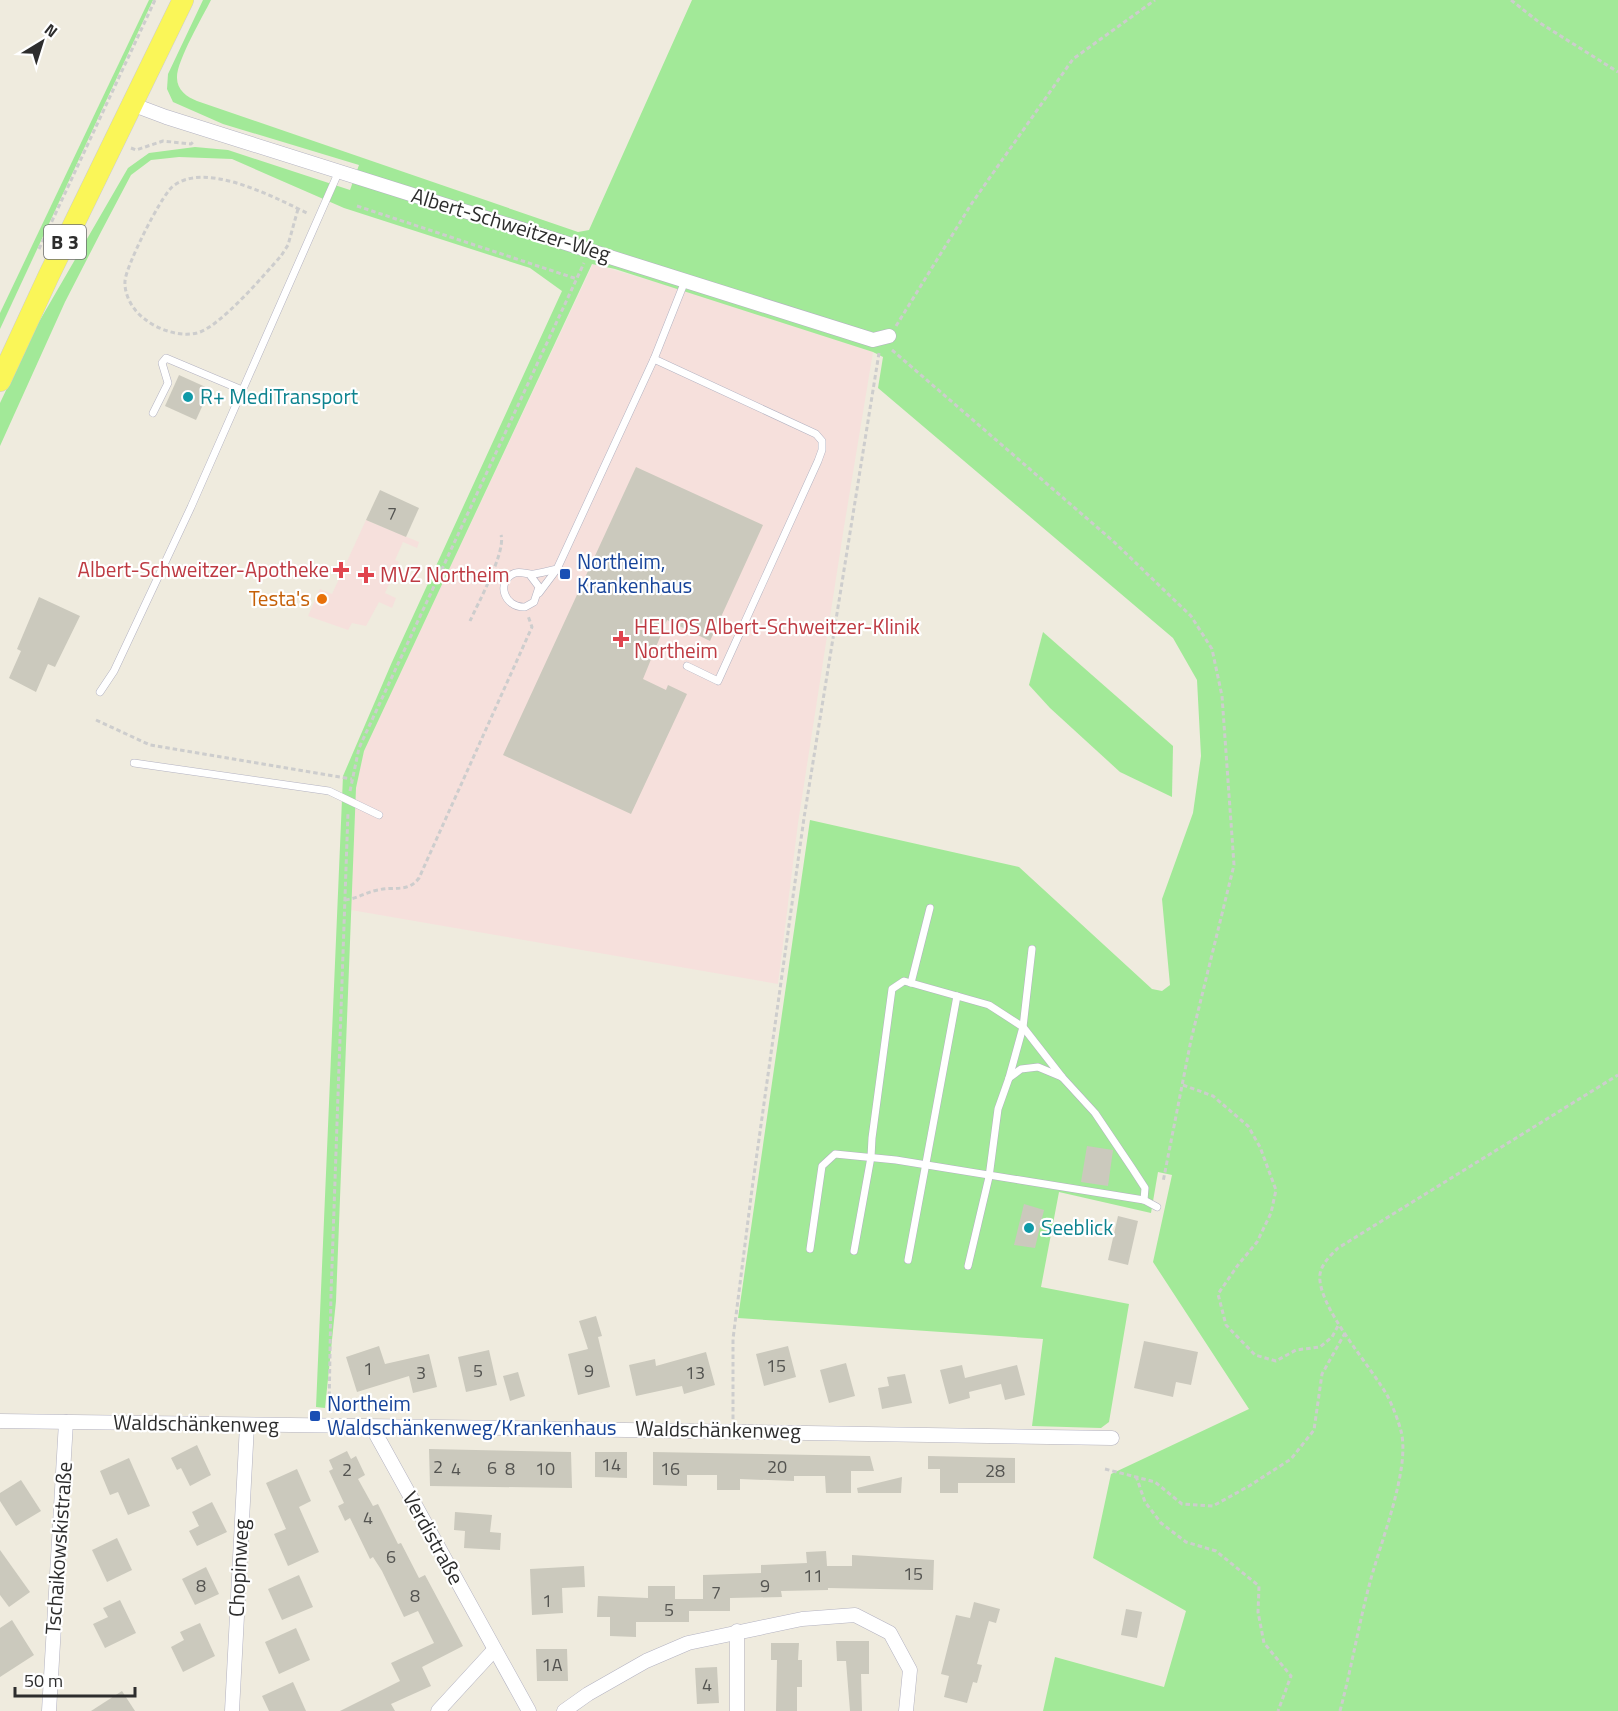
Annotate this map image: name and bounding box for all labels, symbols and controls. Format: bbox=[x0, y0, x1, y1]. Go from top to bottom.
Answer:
north arrow bbox=[12, 12, 72, 72]
text: N bbox=[39, 17, 63, 43]
street label: Albert-Schweitzer-Weg bbox=[408, 179, 615, 270]
road number: B 3 bbox=[44, 225, 86, 259]
place label: R+ MediTransport bbox=[200, 380, 359, 412]
marker: R+ MediTransport bbox=[181, 390, 195, 404]
house number: 7 bbox=[387, 500, 397, 527]
place label: Northeim, Krankenhaus bbox=[577, 545, 692, 601]
place label: Albert-Schweitzer-Apotheke bbox=[77, 553, 329, 585]
place label: MVZ Northeim bbox=[380, 558, 510, 590]
marker: Albert-Schweitzer-Apotheke bbox=[334, 563, 348, 577]
marker: MVZ Northeim bbox=[357, 566, 375, 584]
marker: Northeim, Krankenhaus bbox=[558, 567, 572, 581]
place label: Testa's bbox=[249, 582, 310, 614]
marker: Testa's bbox=[315, 592, 329, 606]
place label: HELIOS Albert-Schweitzer-Klinik Northeim bbox=[634, 610, 920, 666]
marker: HELIOS Albert-Schweitzer-Klinik Northeim bbox=[612, 630, 630, 648]
place label: Seeblick bbox=[1041, 1211, 1113, 1243]
marker: Seeblick bbox=[1022, 1221, 1036, 1235]
house number: 15 bbox=[766, 1352, 786, 1379]
house number: 1 bbox=[363, 1355, 373, 1382]
house number: 5 bbox=[473, 1357, 483, 1384]
house number: 9 bbox=[584, 1357, 594, 1384]
house number: 3 bbox=[416, 1359, 426, 1386]
house number: 13 bbox=[685, 1359, 705, 1386]
place label: Northeim Waldschänkenweg/Krankenhaus bbox=[327, 1387, 617, 1443]
street label: Waldschänkenweg bbox=[113, 1406, 279, 1440]
marker: Northeim Waldschänkenweg/Krankenhaus bbox=[308, 1409, 322, 1423]
street label: Waldschänkenweg bbox=[635, 1412, 801, 1446]
house number: 14 bbox=[601, 1451, 621, 1478]
house number: 2 bbox=[433, 1453, 443, 1480]
house number: 20 bbox=[767, 1453, 787, 1480]
house number: 6 bbox=[487, 1454, 497, 1481]
house number: 4 bbox=[451, 1455, 461, 1482]
house number: 8 bbox=[505, 1455, 515, 1482]
house number: 10 bbox=[535, 1455, 555, 1482]
house number: 16 bbox=[660, 1455, 680, 1482]
house number: 2 bbox=[342, 1456, 352, 1483]
house number: 28 bbox=[985, 1457, 1005, 1484]
street label: Tschaikowskistraße bbox=[36, 1460, 80, 1635]
street label: Verdistraße bbox=[395, 1485, 473, 1590]
house number: 4 bbox=[363, 1504, 373, 1531]
street label: Chopinweg bbox=[219, 1518, 257, 1618]
house number: 6 bbox=[386, 1543, 396, 1570]
house number: 15 bbox=[903, 1560, 923, 1587]
house number: 11 bbox=[803, 1562, 823, 1589]
house number: 8 bbox=[196, 1572, 206, 1599]
house number: 9 bbox=[760, 1572, 770, 1599]
house number: 7 bbox=[711, 1579, 721, 1606]
house number: 8 bbox=[410, 1582, 420, 1609]
house number: 1 bbox=[542, 1587, 552, 1614]
house number: 5 bbox=[664, 1596, 674, 1623]
house number: 1A bbox=[542, 1651, 563, 1678]
scale bar bbox=[15, 1660, 135, 1698]
text: 50 m bbox=[24, 1667, 63, 1694]
house number: 4 bbox=[702, 1671, 712, 1698]

